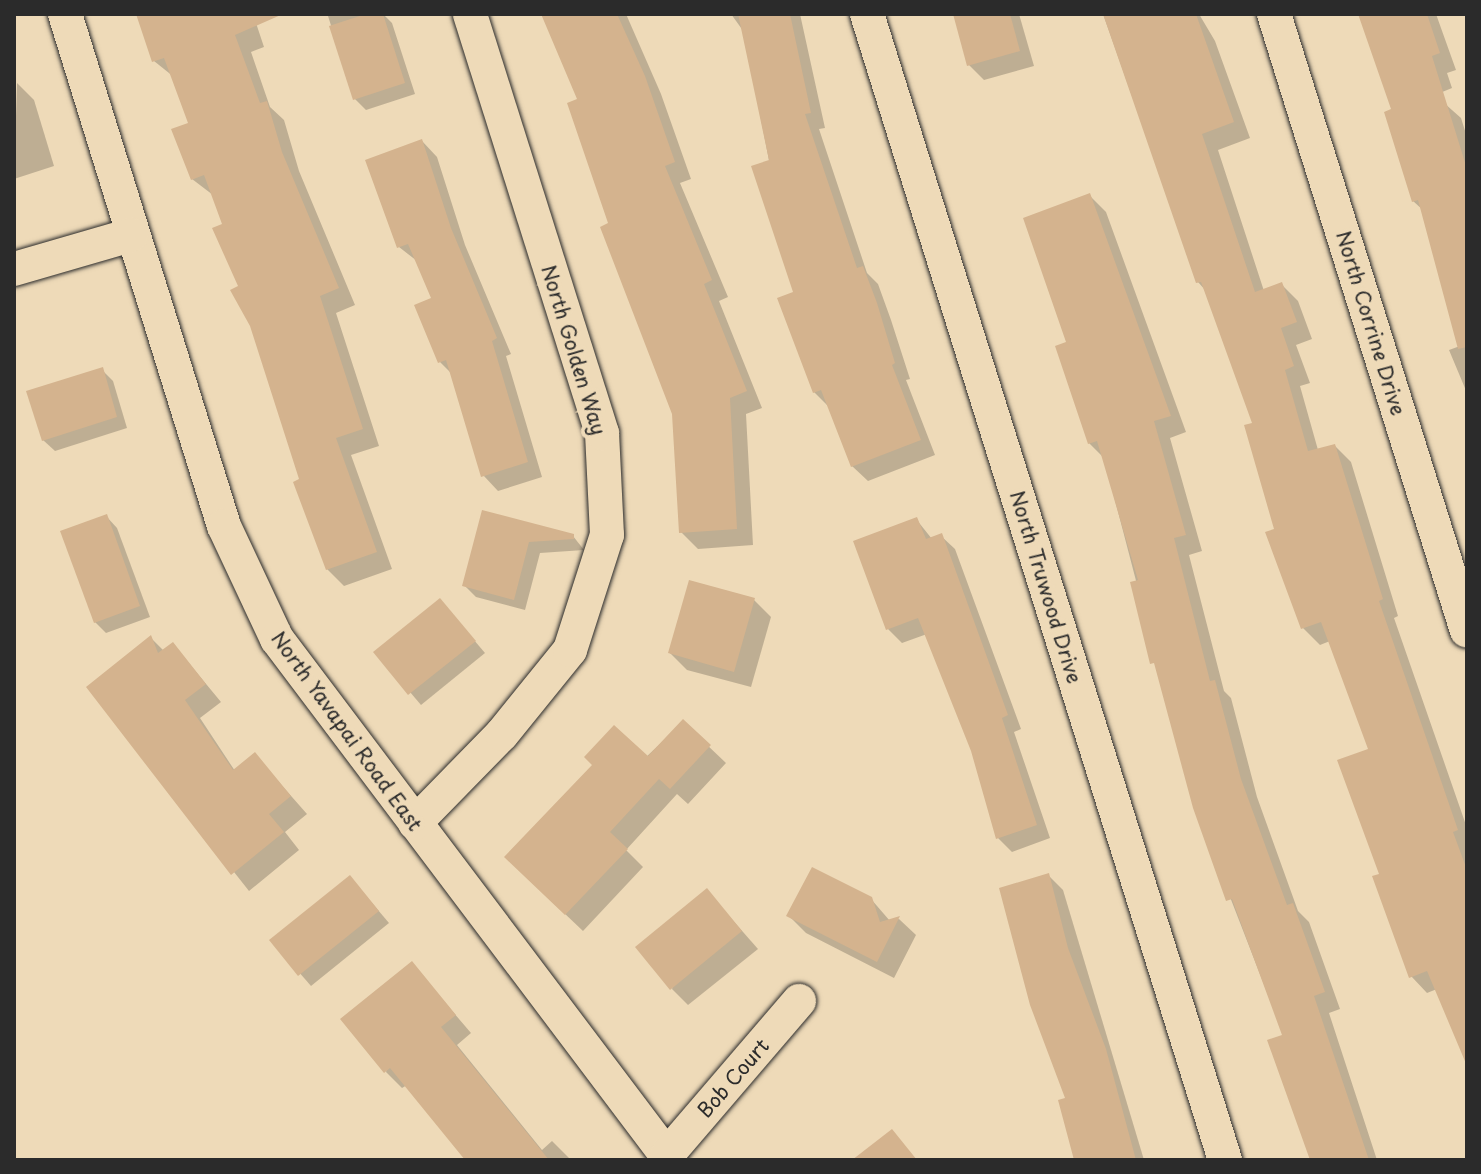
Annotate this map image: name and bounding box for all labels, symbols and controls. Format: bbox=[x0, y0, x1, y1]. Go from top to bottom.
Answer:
street label: North Corrine Drive bbox=[1331, 227, 1411, 419]
street label: North Golden Way bbox=[536, 261, 612, 439]
street label: North Truwood Drive bbox=[1005, 487, 1087, 687]
street label: North Yavapai Road East bbox=[267, 627, 427, 835]
street label: Bob Court bbox=[692, 1033, 774, 1123]

